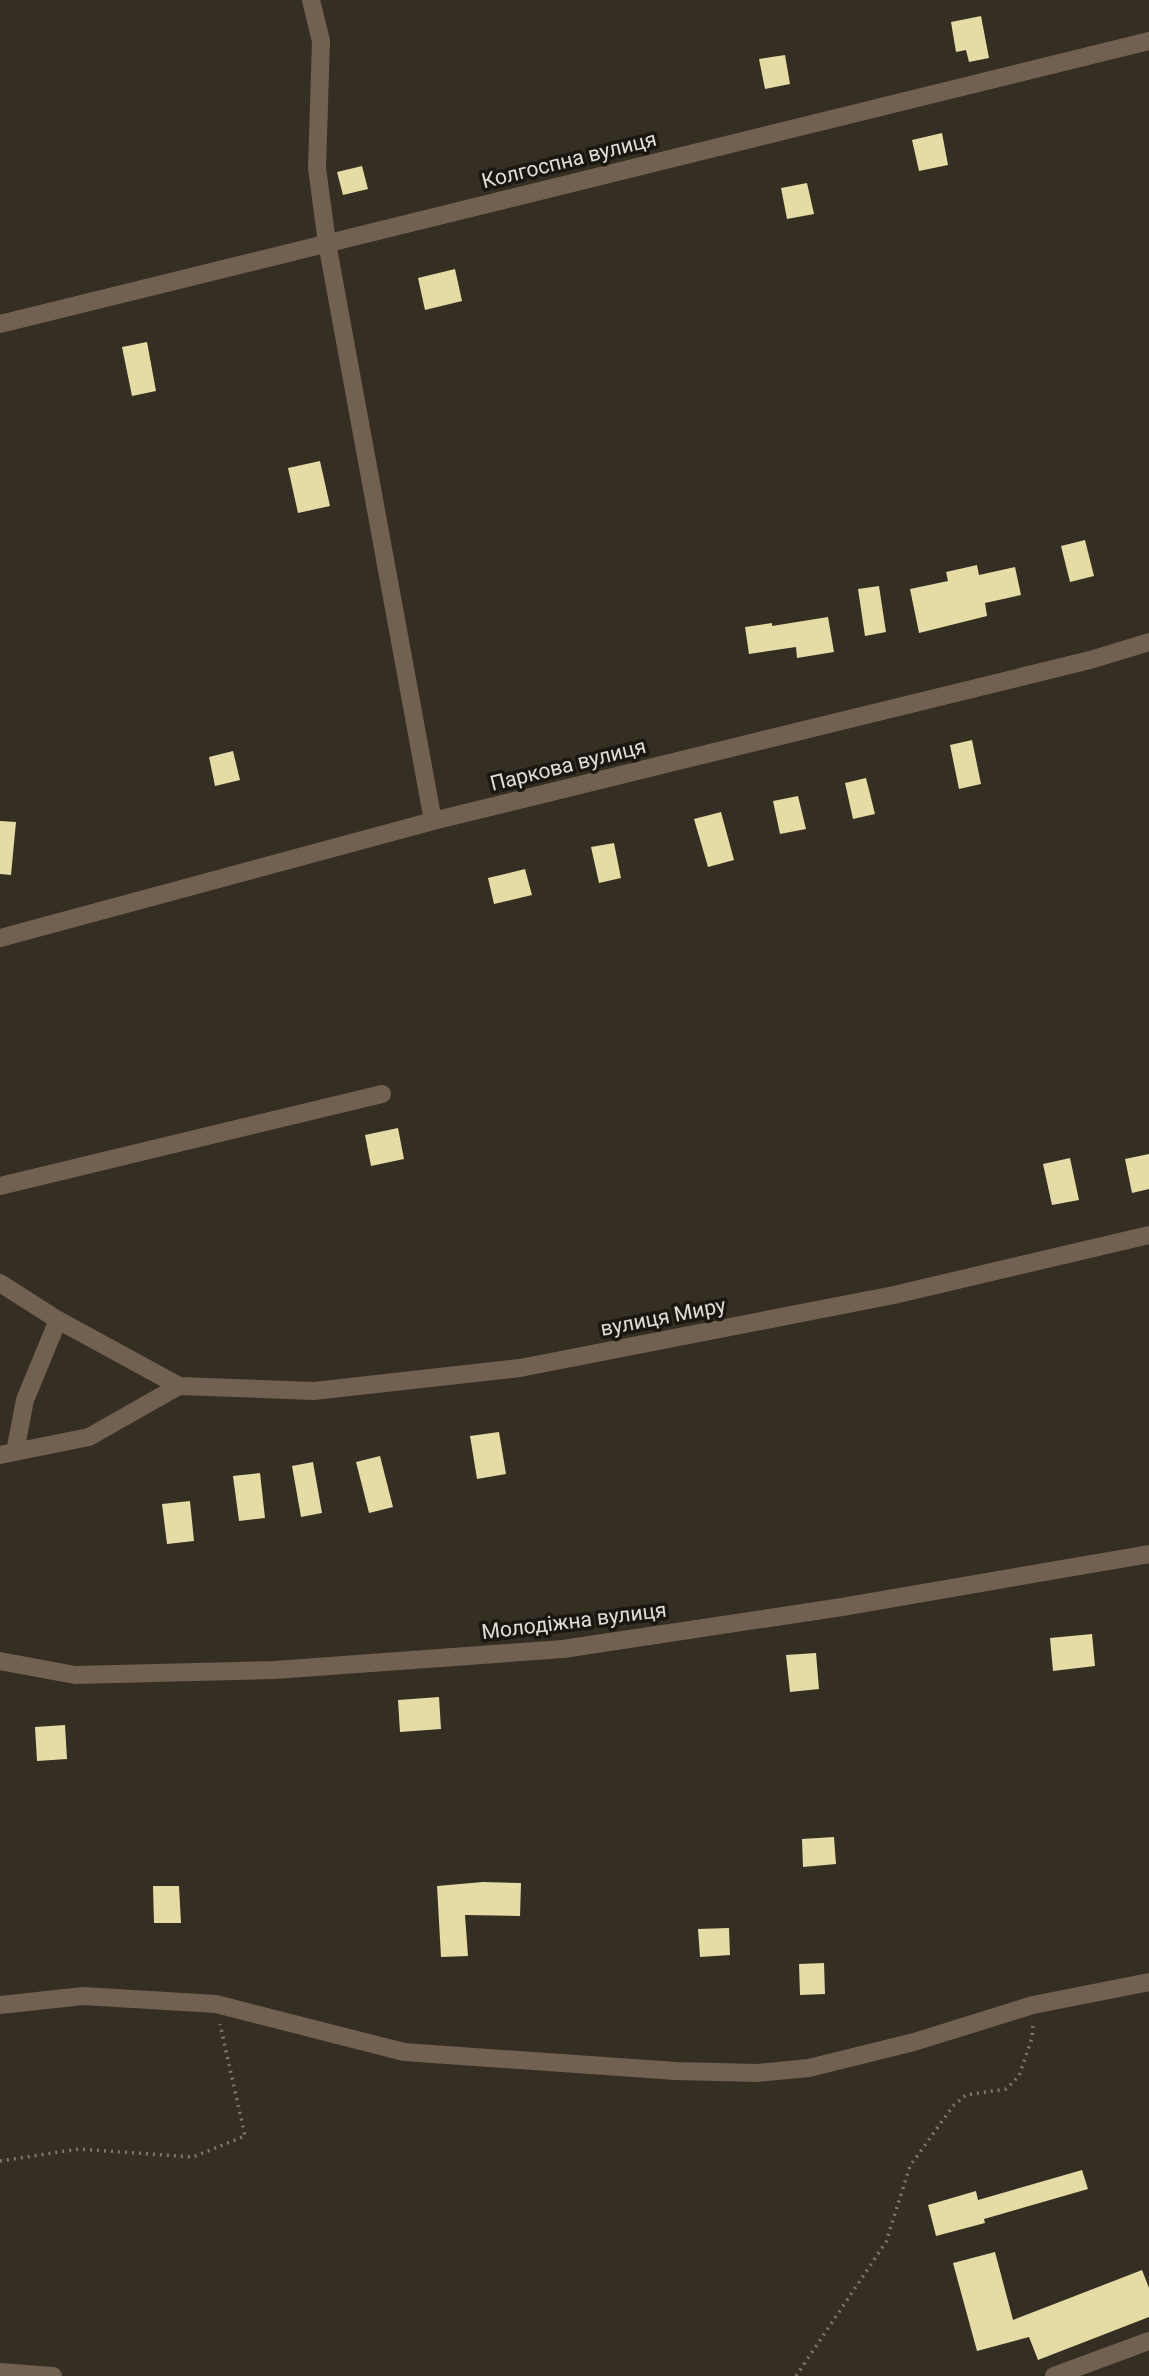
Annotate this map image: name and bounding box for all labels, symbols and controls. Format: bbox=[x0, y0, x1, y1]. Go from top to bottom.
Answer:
street label: Колгоспна вулиця bbox=[479, 127, 659, 193]
street label: Паркова вулиця bbox=[488, 734, 648, 796]
street label: вулиця Миру bbox=[598, 1293, 728, 1341]
street label: Молодіжна вулиця bbox=[480, 1598, 668, 1644]

